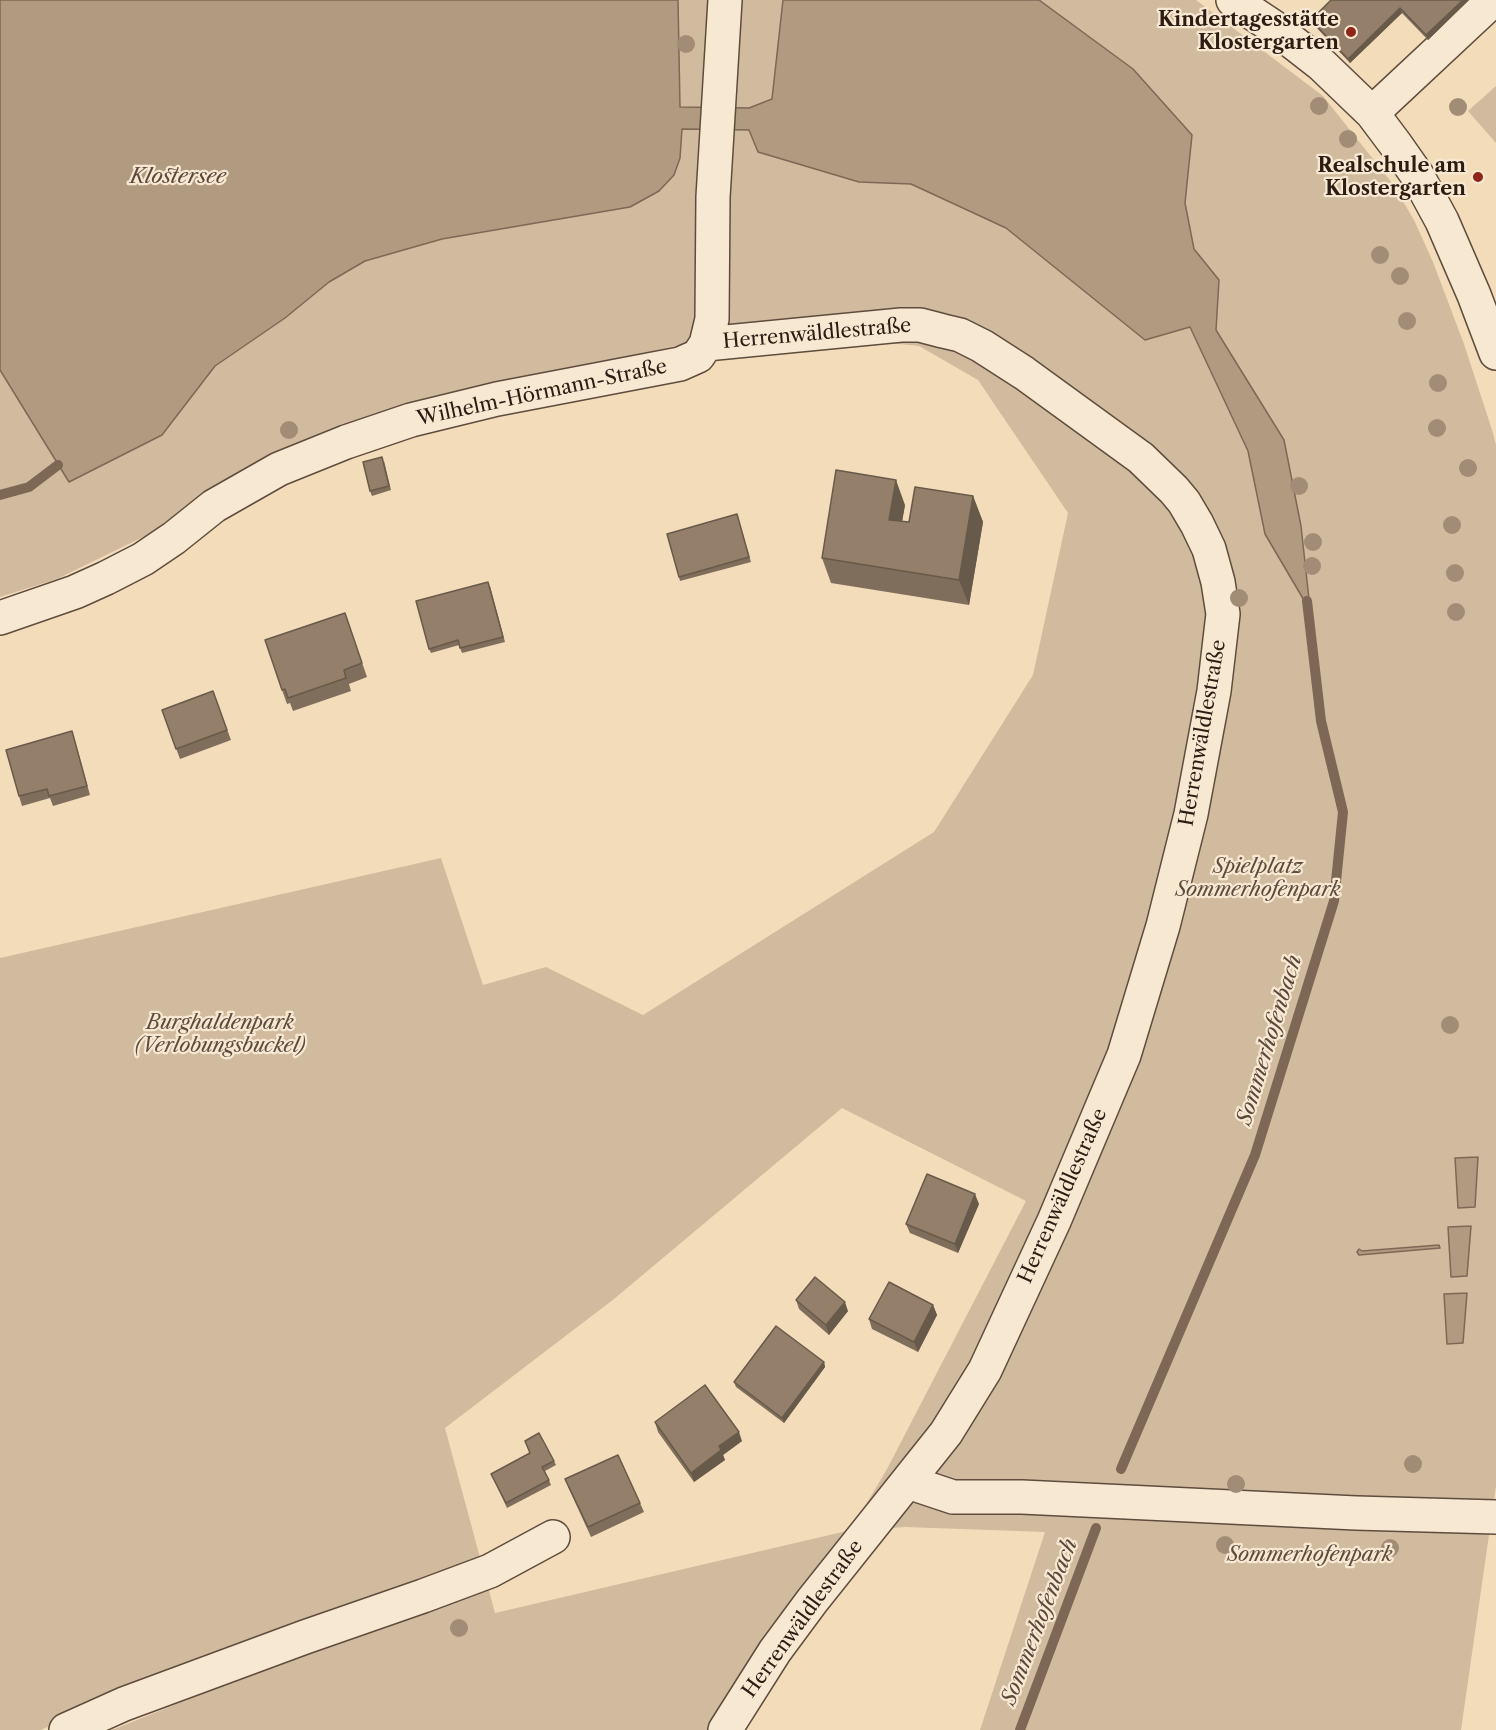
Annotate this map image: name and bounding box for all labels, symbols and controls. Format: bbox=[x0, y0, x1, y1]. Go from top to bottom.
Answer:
place label: Kindertagesstätte Klostergarten bbox=[1158, 8, 1339, 55]
marker: Kindertagesstätte Klostergarten bbox=[1344, 25, 1358, 39]
place label: Realschule am Klostergarten bbox=[1317, 154, 1466, 201]
water label: Klostersee bbox=[130, 164, 226, 190]
marker: Realschule am Klostergarten bbox=[1471, 170, 1485, 184]
street label: Herrenwäldlestraße bbox=[722, 314, 912, 354]
street label: Wilhelm-Hörmann-Straße bbox=[415, 355, 669, 431]
street label: Herrenwäldlestraße bbox=[1175, 638, 1231, 828]
park label: Spielplatz Sommerhofenpark bbox=[1175, 855, 1341, 902]
water label: Sommerhofenbach bbox=[1232, 952, 1308, 1128]
park label: Burghaldenpark (Verlobungsbuckel) bbox=[134, 1011, 306, 1058]
street label: Herrenwäldlestraße bbox=[1014, 1105, 1112, 1287]
street label: Herrenwäldlestraße bbox=[738, 1535, 868, 1703]
water label: Sommerhofenbach bbox=[997, 1535, 1083, 1709]
park label: Sommerhofenpark bbox=[1227, 1543, 1393, 1567]

